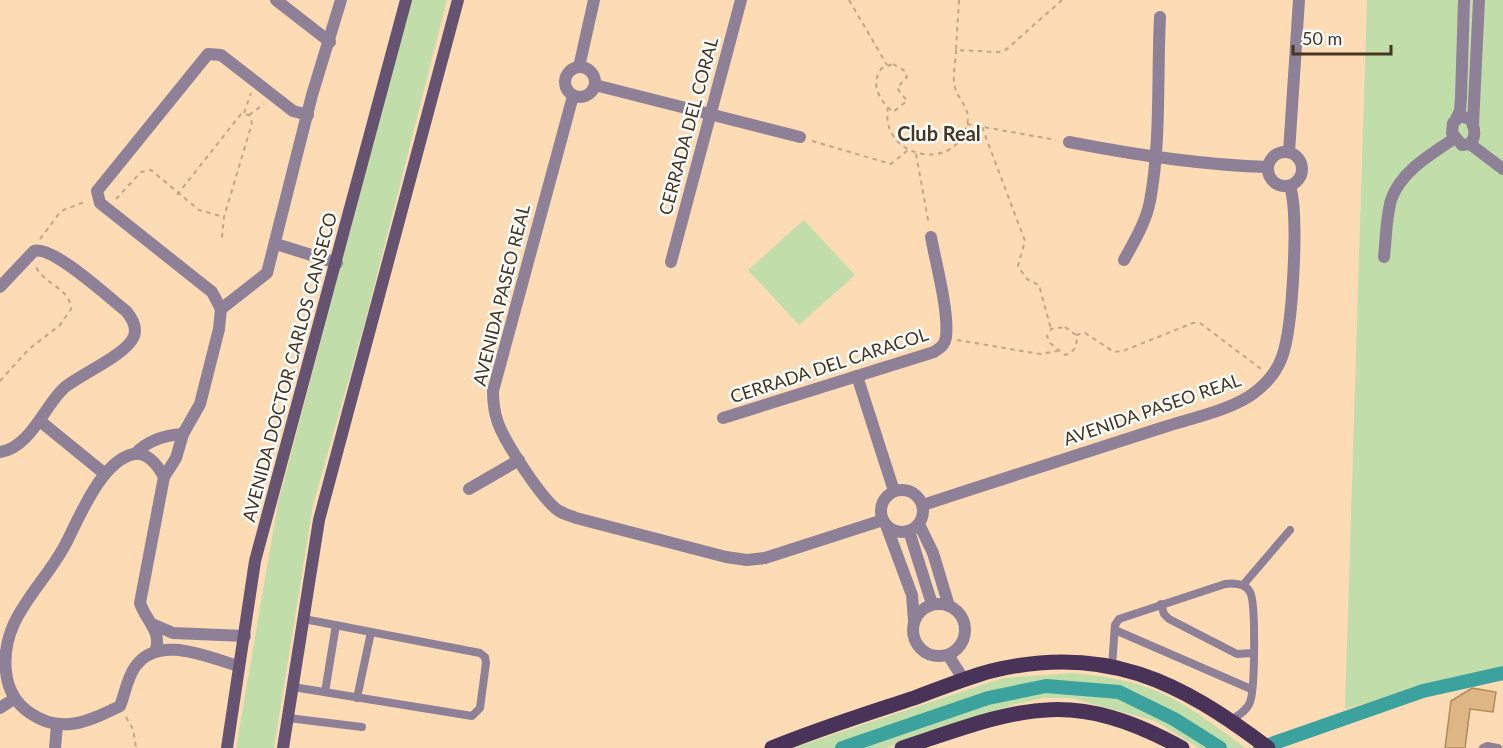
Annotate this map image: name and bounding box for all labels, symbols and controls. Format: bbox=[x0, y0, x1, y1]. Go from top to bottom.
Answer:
scale bar bbox=[1293, 18, 1390, 56]
text: 50 m bbox=[1302, 27, 1342, 49]
street label: CERRADA DEL CORAL bbox=[654, 35, 722, 217]
district label: Club Real bbox=[897, 121, 981, 145]
street label: AVENIDA PASEO REAL bbox=[468, 202, 534, 388]
street label: AVENIDA DOCTOR CARLOS CANSECO bbox=[237, 210, 341, 524]
street label: CERRADA DEL CARACOL bbox=[727, 323, 931, 407]
street label: AVENIDA PASEO REAL bbox=[1060, 368, 1244, 450]

